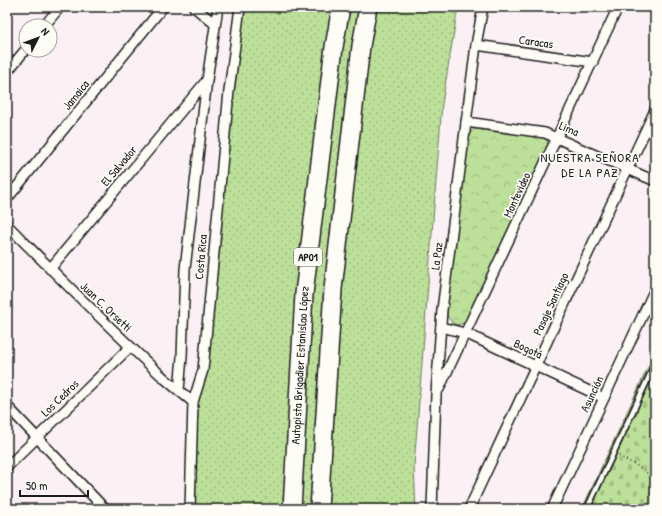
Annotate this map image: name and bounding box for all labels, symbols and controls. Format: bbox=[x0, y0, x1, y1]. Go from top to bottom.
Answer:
north arrow bbox=[18, 18, 58, 58]
text: N bbox=[38, 24, 53, 38]
street label: Caracas bbox=[518, 31, 555, 52]
street label: Jamaica bbox=[58, 76, 93, 113]
street label: Lima bbox=[557, 117, 582, 140]
street label: El Salvador bbox=[97, 141, 141, 190]
district label: NUESTRA SEÑORA DE LA PAZ bbox=[540, 148, 640, 181]
street label: Montevideo bbox=[499, 169, 534, 220]
street label: Costa Rica bbox=[190, 233, 211, 280]
street label: La Paz bbox=[426, 241, 447, 271]
road number: AP01 bbox=[294, 248, 322, 266]
street label: Pasaje Santiago bbox=[529, 269, 573, 338]
street label: Juan C. Orsetti bbox=[77, 278, 136, 336]
street label: Autopista Brigadier Estanislao López bbox=[287, 285, 313, 445]
street label: Bogotá bbox=[511, 335, 546, 363]
street label: Asunción bbox=[576, 373, 607, 415]
street label: Los Cedros bbox=[37, 375, 83, 420]
scale bar bbox=[20, 472, 88, 498]
text: 50 m bbox=[26, 477, 47, 494]

